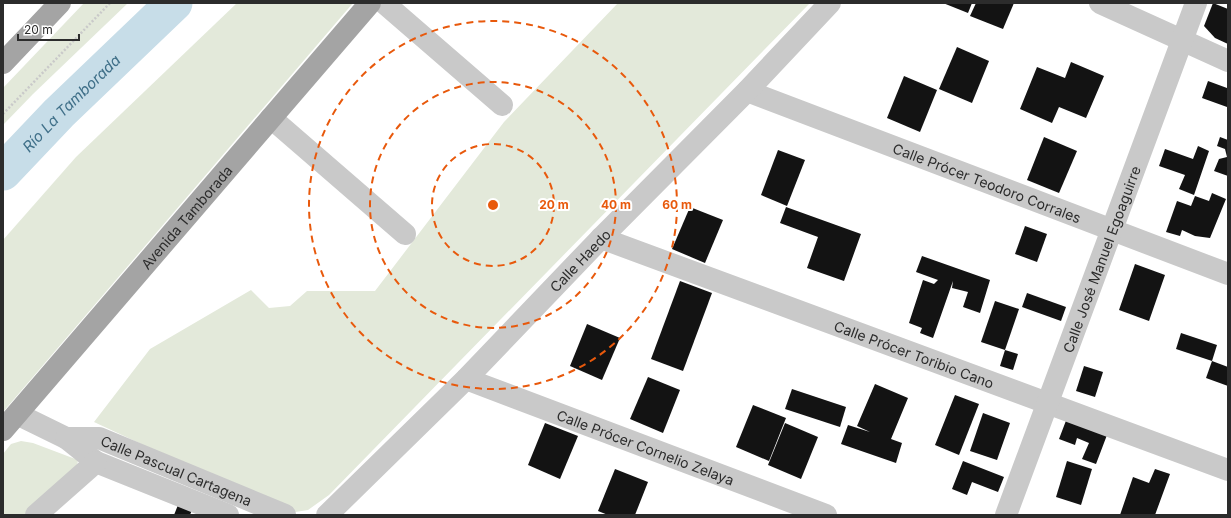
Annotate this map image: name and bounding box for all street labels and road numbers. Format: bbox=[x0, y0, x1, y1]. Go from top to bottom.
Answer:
street label: Calle Prócer Teodoro Corrales bbox=[891, 139, 1084, 226]
street label: Avenida Tamborada bbox=[137, 162, 235, 272]
street label: Calle José Manuel Egoaguirre bbox=[1059, 163, 1143, 355]
street label: Calle Haedo bbox=[546, 225, 614, 295]
street label: Calle Prócer Toribio Cano bbox=[832, 317, 997, 391]
street label: Calle Prócer Cornelio Zelaya bbox=[555, 406, 737, 488]
street label: Calle Pascual Cartagena bbox=[99, 431, 255, 509]

